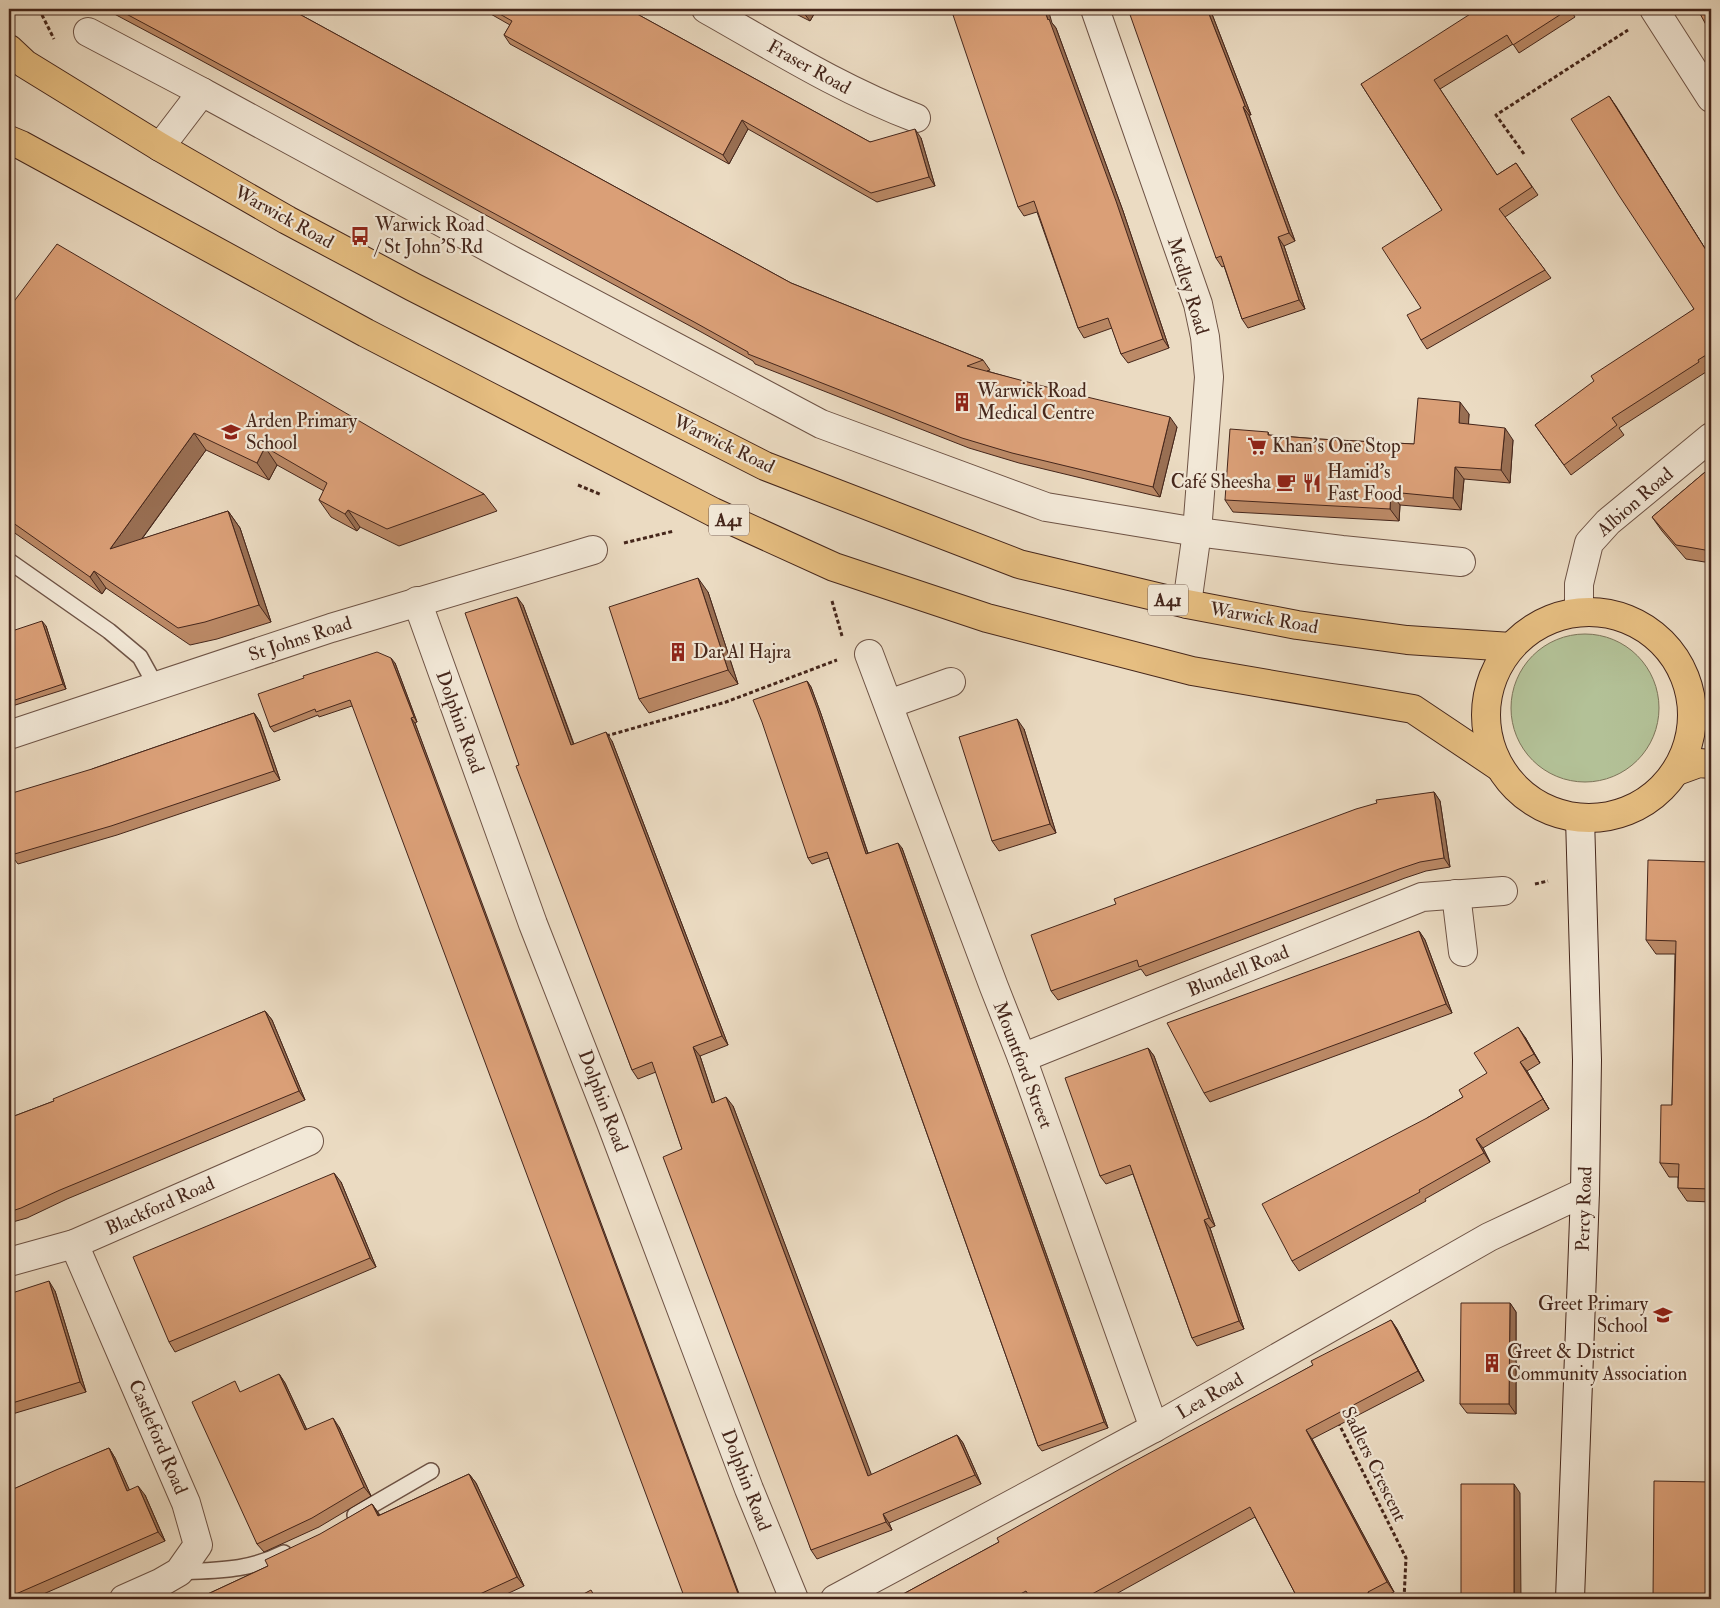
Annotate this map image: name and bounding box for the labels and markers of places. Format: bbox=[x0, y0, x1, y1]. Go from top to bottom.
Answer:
place label: Warwick Road / St John'S Rd bbox=[373, 213, 485, 259]
bus stop icon: Warwick Road / St John'S Rd bbox=[349, 225, 371, 247]
place label: Warwick Road Medical Centre bbox=[976, 379, 1094, 425]
building icon: Warwick Road Medical Centre bbox=[951, 391, 973, 413]
place label: Arden Primary School bbox=[245, 409, 358, 455]
school or university icon: Arden Primary School bbox=[220, 421, 242, 443]
place label: Khan's One Stop bbox=[1272, 434, 1401, 459]
supermarket icon: Khan's One Stop bbox=[1246, 435, 1268, 457]
place label: Hamid's Fast Food bbox=[1327, 460, 1403, 506]
place label: Café Sheesha bbox=[1171, 470, 1271, 494]
cafe icon: Café Sheesha bbox=[1275, 471, 1297, 493]
restaurant icon: Hamid's Fast Food bbox=[1301, 472, 1323, 494]
place label: Dar Al Hajra bbox=[693, 640, 791, 664]
building icon: Dar Al Hajra bbox=[667, 641, 689, 663]
place label: Greet Primary School bbox=[1538, 1292, 1649, 1338]
school or university icon: Greet Primary School bbox=[1652, 1304, 1674, 1326]
place label: Greet & District Community Association bbox=[1507, 1340, 1687, 1386]
building icon: Greet & District Community Association bbox=[1481, 1352, 1503, 1374]

